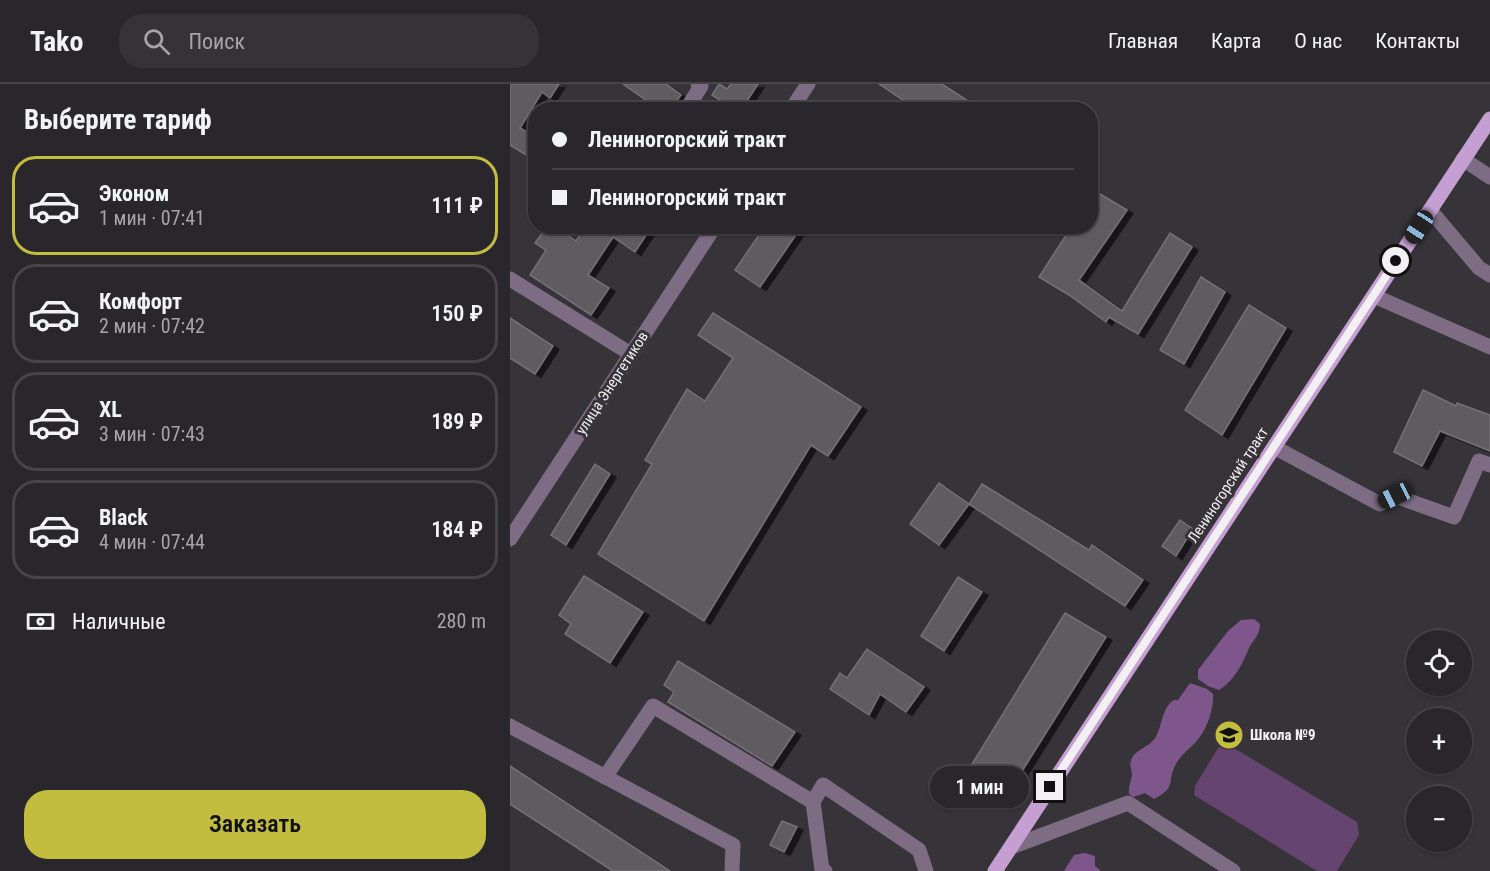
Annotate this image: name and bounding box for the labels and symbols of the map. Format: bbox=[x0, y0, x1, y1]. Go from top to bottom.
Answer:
car bbox=[1402, 207, 1436, 247]
route start bbox=[1382, 247, 1409, 274]
street label: улица Энергетиков bbox=[572, 328, 652, 438]
street label: Лениногорский тракт bbox=[1184, 424, 1272, 546]
car bbox=[1375, 480, 1415, 512]
school or university icon: Школа №9 bbox=[1213, 719, 1245, 751]
place label: Школа №9 bbox=[1250, 726, 1316, 744]
callout: 1 мин bbox=[930, 766, 1029, 808]
route end bbox=[1036, 773, 1063, 800]

